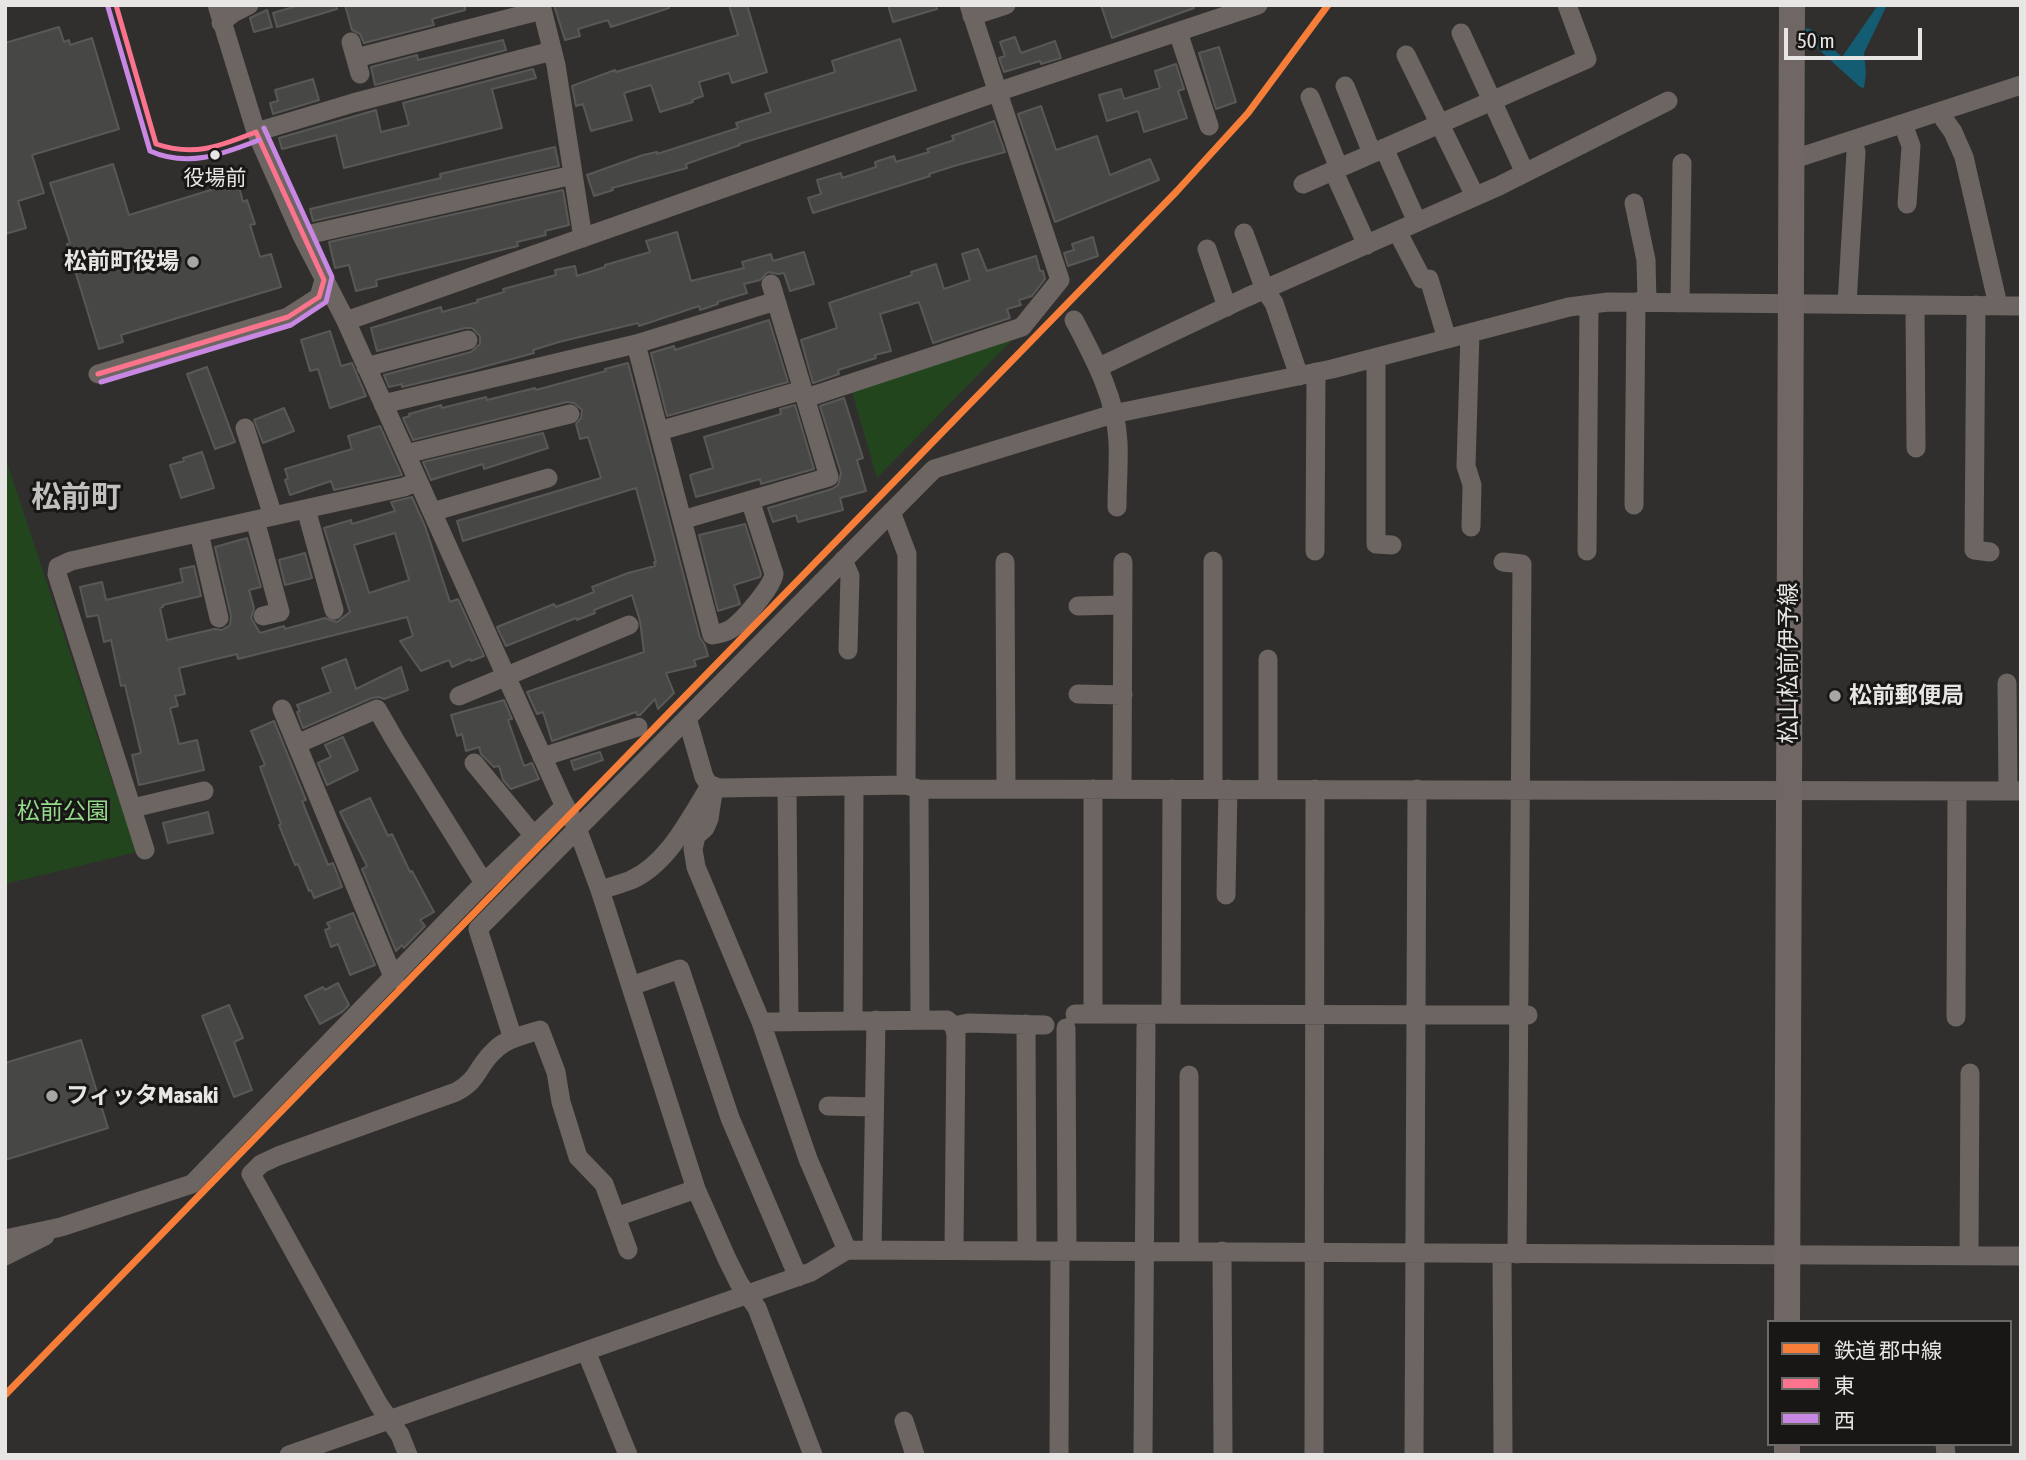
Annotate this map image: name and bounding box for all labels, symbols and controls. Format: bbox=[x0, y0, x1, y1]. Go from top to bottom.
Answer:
scale bar bbox=[1788, 14, 1926, 58]
text: 50 m bbox=[1797, 28, 1835, 52]
marker: 役場前 bbox=[208, 148, 222, 162]
place label: 役場前 bbox=[184, 165, 246, 191]
place label: 松前町役場 bbox=[64, 248, 179, 276]
marker: 松前町役場 bbox=[185, 254, 201, 270]
district label: 松前町 bbox=[31, 480, 121, 516]
street label: 松山松前伊予線 bbox=[1775, 583, 1803, 743]
place label: 松前郵便局 bbox=[1849, 682, 1964, 710]
marker: 松前郵便局 bbox=[1827, 688, 1843, 704]
park label: 松前公園 bbox=[17, 798, 109, 826]
place label: フィッタMasaki bbox=[66, 1082, 218, 1110]
marker: フィッタMasaki bbox=[44, 1088, 60, 1104]
legend bbox=[1767, 1320, 2012, 1446]
text: 鉄道 郡中線 bbox=[1834, 1338, 1942, 1362]
text: 東 bbox=[1834, 1373, 1855, 1397]
text: 西 bbox=[1834, 1408, 1855, 1432]

